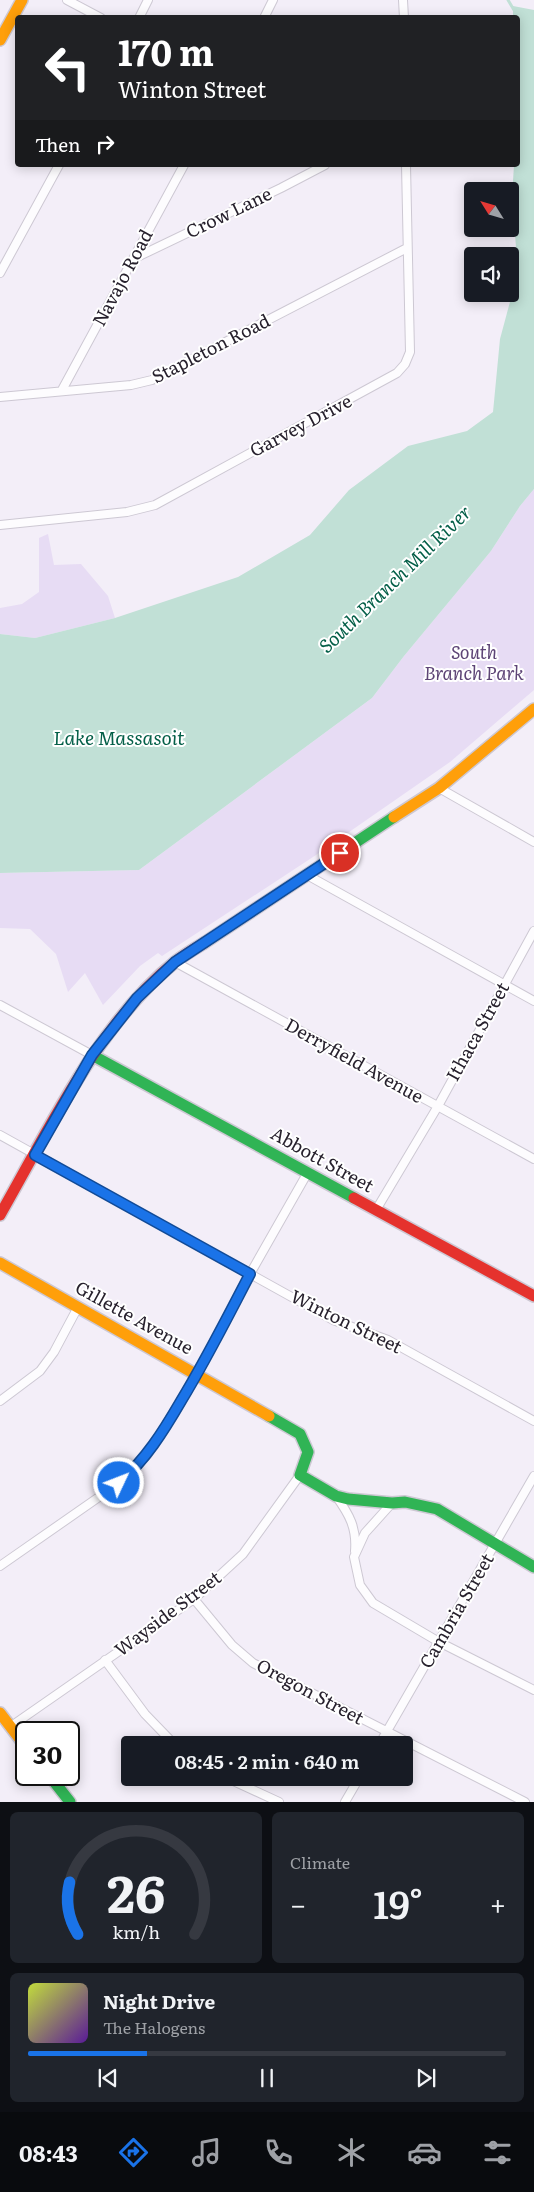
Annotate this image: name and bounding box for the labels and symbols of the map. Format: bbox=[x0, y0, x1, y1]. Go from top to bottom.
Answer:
street label: Crow Lane bbox=[181, 179, 276, 244]
north arrow bbox=[464, 182, 519, 238]
street label: Navajo Road bbox=[85, 224, 159, 331]
street label: Stapleton Road bbox=[146, 306, 274, 389]
street label: Garvey Drive bbox=[244, 386, 356, 463]
water label: South Branch Mill River bbox=[312, 498, 477, 659]
park label: South Branch Park bbox=[424, 638, 524, 686]
water label: Lake Massasoit bbox=[53, 723, 185, 751]
pin bbox=[319, 832, 361, 874]
street label: Ithaca Street bbox=[438, 976, 515, 1086]
street label: Derryfield Avenue bbox=[281, 1010, 429, 1109]
street label: Abbott Street bbox=[266, 1119, 380, 1199]
street label: Gillette Avenue bbox=[71, 1273, 199, 1360]
street label: Winton Street bbox=[286, 1282, 408, 1360]
position arrow bbox=[92, 1456, 144, 1508]
street label: Cambria Street bbox=[412, 1547, 500, 1673]
street label: Wayside Street bbox=[108, 1563, 227, 1662]
street label: Oregon Street bbox=[252, 1651, 370, 1731]
speed limit sign: 30 bbox=[15, 1721, 80, 1786]

